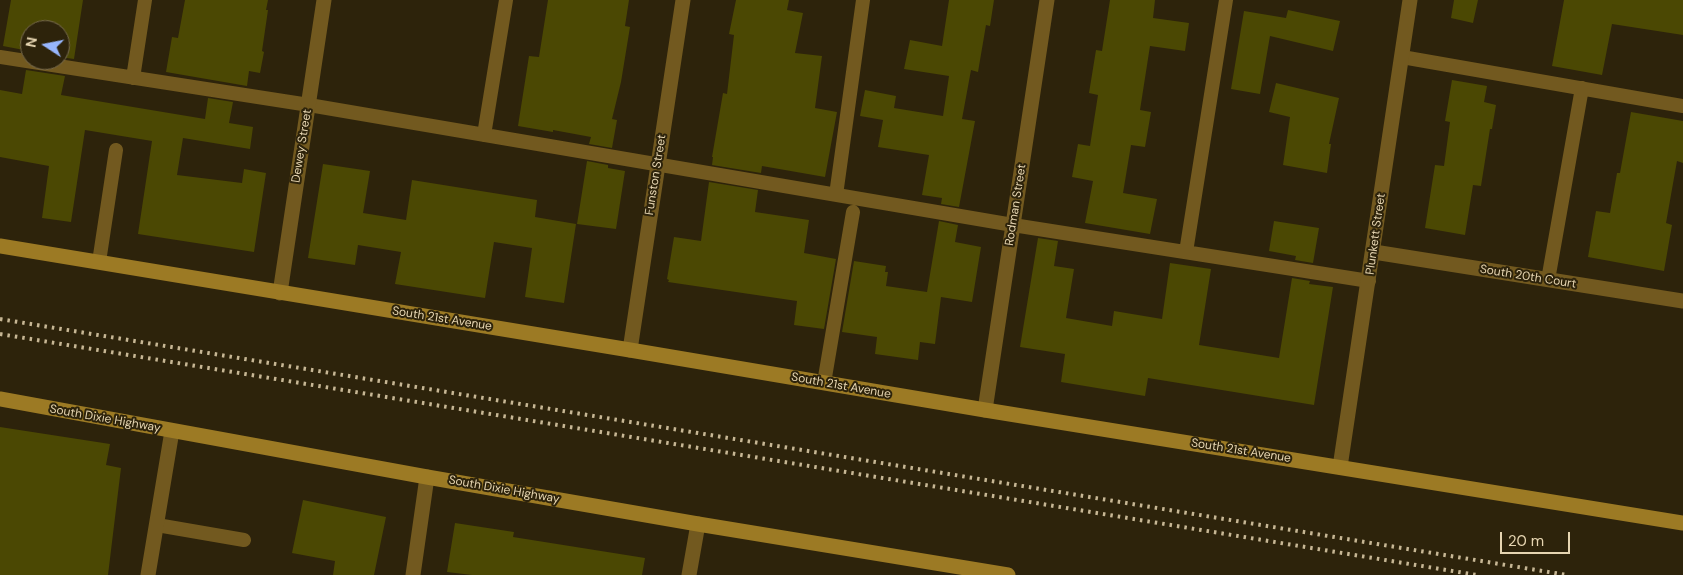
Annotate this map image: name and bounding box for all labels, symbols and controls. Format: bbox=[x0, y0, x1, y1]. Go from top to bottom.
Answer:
north arrow bbox=[20, 20, 70, 70]
text: N bbox=[21, 36, 41, 49]
street label: Dewey Street bbox=[289, 108, 315, 184]
street label: Funston Street bbox=[642, 134, 670, 216]
street label: Rodman Street bbox=[1002, 163, 1030, 247]
street label: Plunkett Street bbox=[1363, 192, 1389, 276]
street label: South 20th Court bbox=[1479, 262, 1577, 292]
street label: South 21st Avenue bbox=[391, 304, 493, 334]
street label: South 21st Avenue bbox=[790, 370, 892, 402]
street label: South Dixie Highway bbox=[48, 402, 162, 436]
street label: South 21st Avenue bbox=[1190, 436, 1292, 466]
street label: South Dixie Highway bbox=[447, 473, 561, 507]
scale bar bbox=[1503, 522, 1573, 554]
text: 20 m bbox=[1508, 531, 1544, 551]

